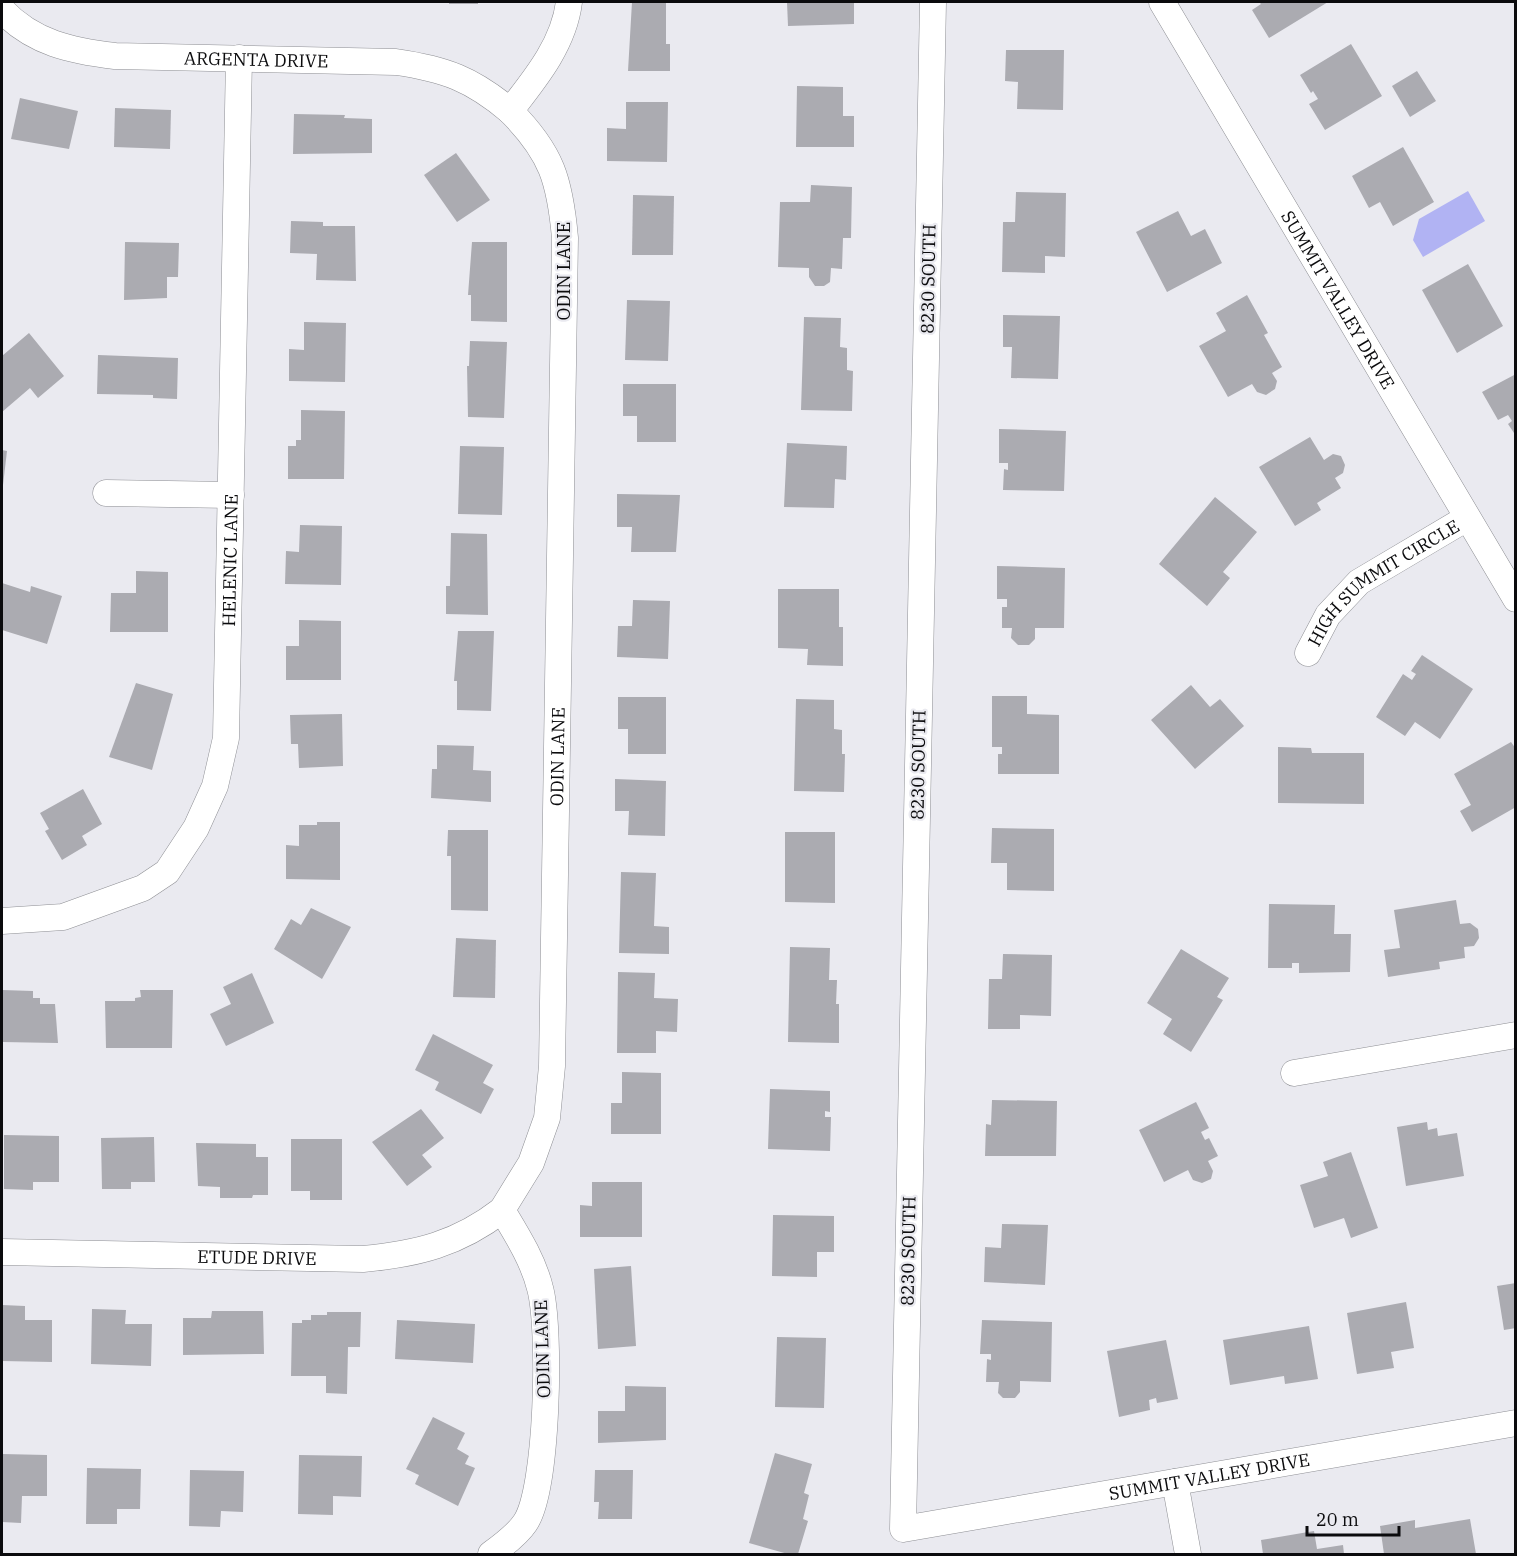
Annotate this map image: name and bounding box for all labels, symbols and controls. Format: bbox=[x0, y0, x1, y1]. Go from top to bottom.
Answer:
street label: ARGENTA DRIVE bbox=[184, 46, 329, 72]
street label: SUMMIT VALLEY DRIVE bbox=[1277, 206, 1400, 393]
street label: ODIN LANE bbox=[552, 222, 575, 320]
street label: 8230 SOUTH bbox=[916, 224, 940, 334]
street label: HELENIC LANE bbox=[217, 493, 242, 627]
street label: HIGH SUMMIT CIRCLE bbox=[1302, 514, 1463, 650]
street label: ODIN LANE bbox=[545, 707, 569, 806]
street label: 8230 SOUTH bbox=[906, 710, 930, 820]
street label: 8230 SOUTH bbox=[896, 1196, 920, 1306]
street label: ETUDE DRIVE bbox=[197, 1244, 317, 1270]
street label: ODIN LANE bbox=[529, 1299, 555, 1399]
street label: SUMMIT VALLEY DRIVE bbox=[1107, 1447, 1311, 1505]
scale bar bbox=[1307, 1499, 1398, 1537]
text: 20 m bbox=[1316, 1508, 1359, 1531]

